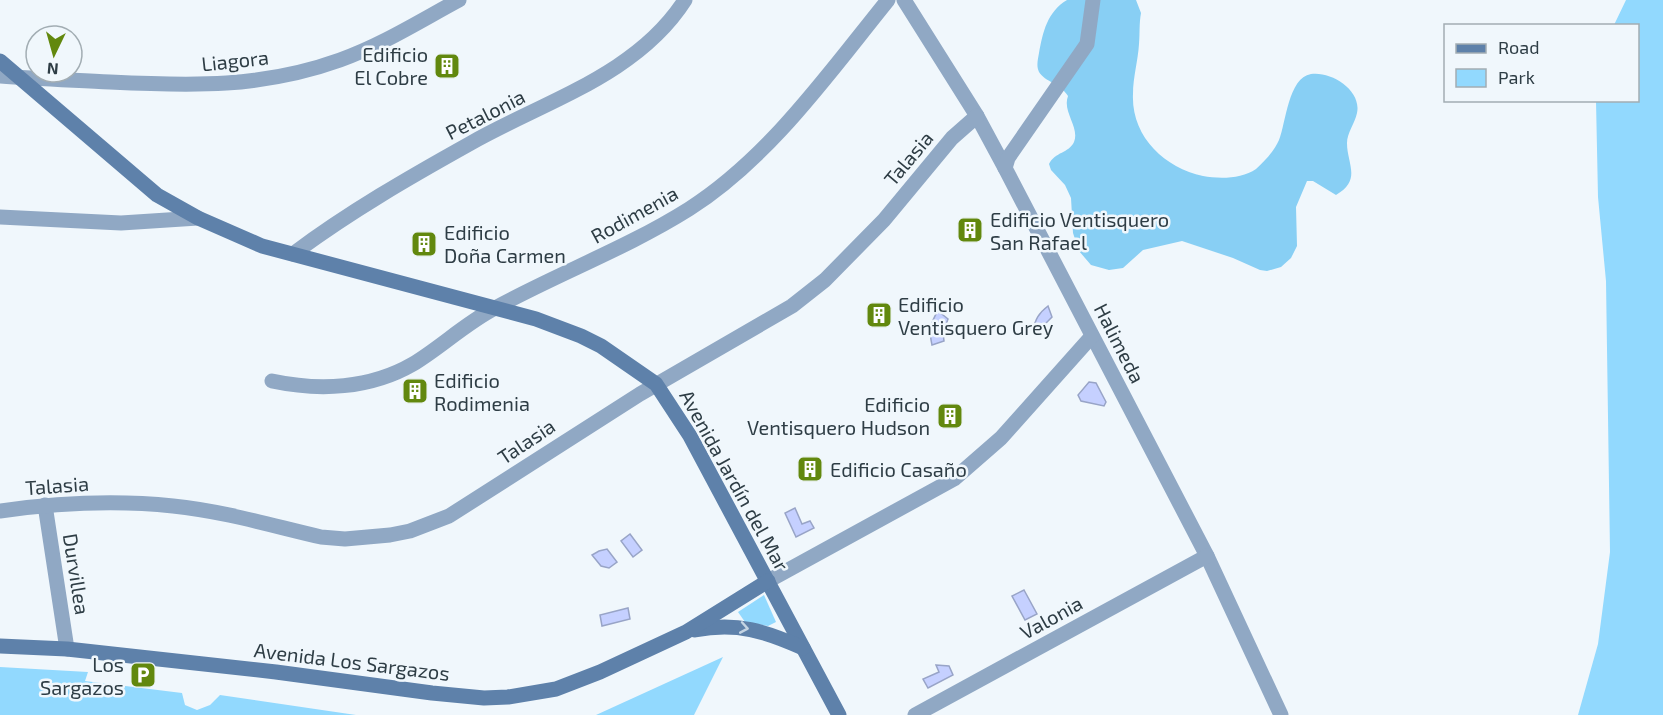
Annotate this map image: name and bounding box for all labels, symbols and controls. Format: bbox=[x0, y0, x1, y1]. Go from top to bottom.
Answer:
north arrow bbox=[24, 24, 84, 84]
legend bbox=[1444, 24, 1639, 102]
text: Road bbox=[1498, 36, 1539, 58]
place label: Edificio El Cobre bbox=[354, 42, 428, 89]
street label: Liagora bbox=[200, 45, 270, 75]
building icon: Edificio El Cobre bbox=[432, 51, 462, 81]
text: N bbox=[46, 59, 59, 79]
text: Park bbox=[1498, 66, 1535, 88]
street label: Petalonia bbox=[441, 84, 529, 144]
street label: Talasia bbox=[878, 126, 938, 190]
street label: Rodimenia bbox=[586, 180, 682, 248]
place label: Edificio Ventisquero San Rafael bbox=[990, 207, 1169, 254]
building icon: Edificio Ventisquero San Rafael bbox=[955, 215, 985, 245]
place label: Edificio Doña Carmen bbox=[444, 220, 566, 267]
building icon: Edificio Doña Carmen bbox=[409, 229, 439, 259]
place label: Edificio Ventisquero Grey bbox=[898, 292, 1054, 339]
street label: Halimeda bbox=[1090, 299, 1150, 387]
building icon: Edificio Ventisquero Grey bbox=[864, 300, 894, 330]
place label: Edificio Rodimenia bbox=[434, 368, 530, 415]
building icon: Edificio Rodimenia bbox=[400, 376, 430, 406]
street label: Avenida Jardín del Mar bbox=[675, 385, 795, 575]
place label: Edificio Ventisquero Hudson bbox=[747, 392, 930, 439]
building icon: Edificio Ventisquero Hudson bbox=[935, 401, 965, 431]
street label: Talasia bbox=[493, 413, 559, 469]
building icon: Edificio Casaño bbox=[795, 454, 825, 484]
place label: Edificio Casaño bbox=[830, 457, 967, 481]
street label: Talasia bbox=[24, 471, 90, 499]
street label: Durvillea bbox=[59, 532, 95, 616]
street label: Valonia bbox=[1016, 590, 1086, 644]
one-way arrow bbox=[739, 621, 749, 634]
street label: Avenida Los Sargazos bbox=[253, 637, 451, 685]
place label: Los Sargazos bbox=[40, 652, 124, 699]
parking icon: Los Sargazos bbox=[128, 660, 158, 690]

